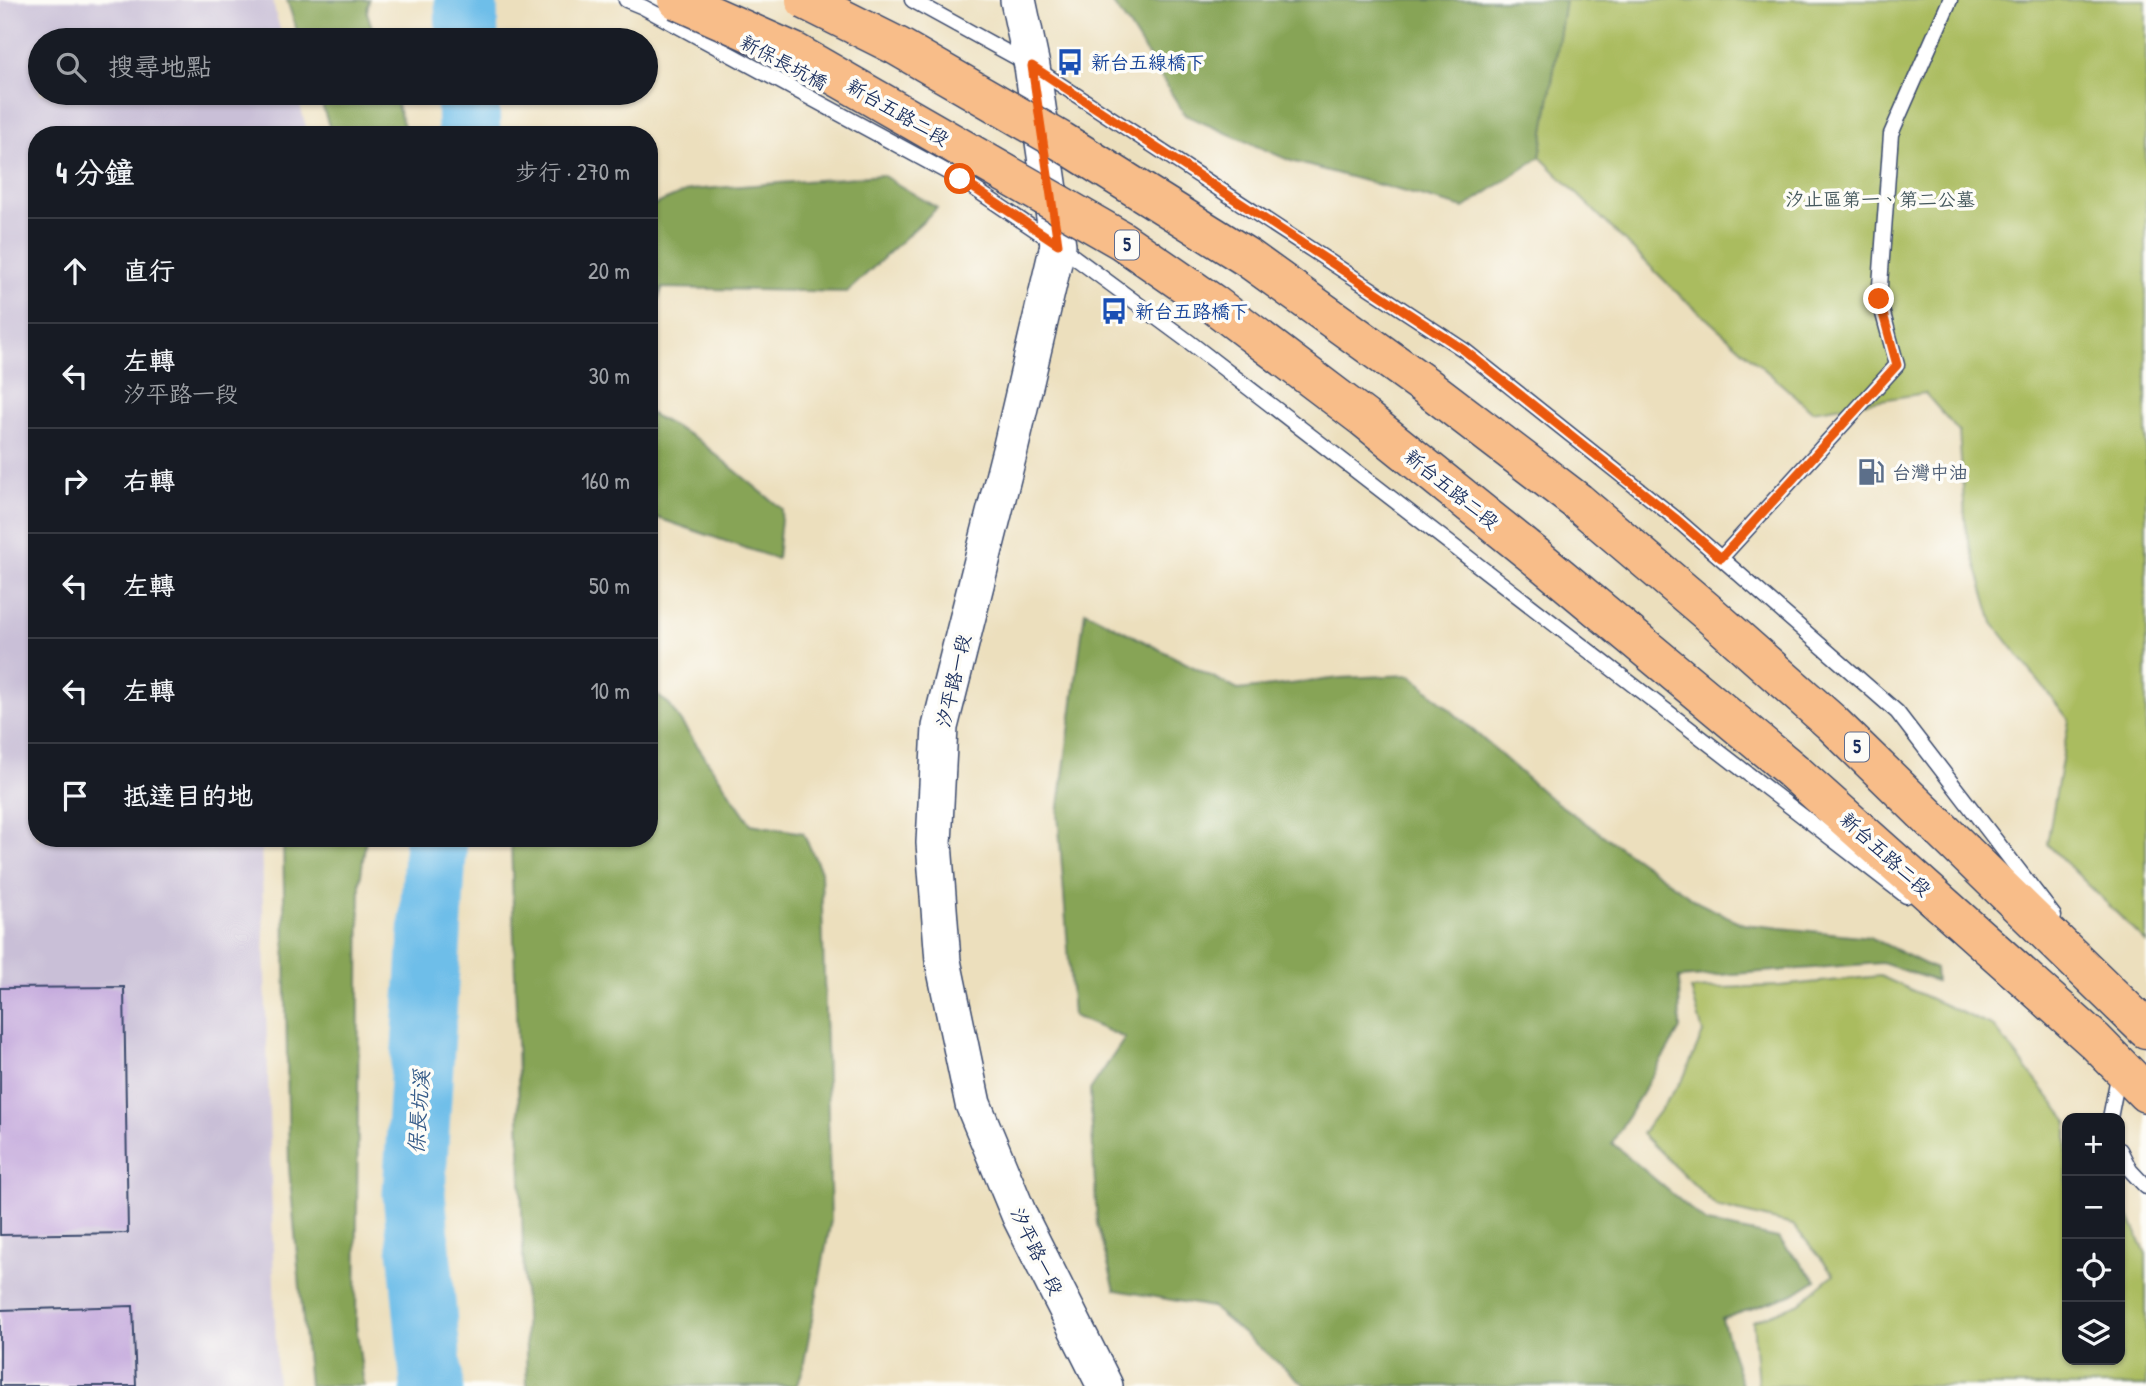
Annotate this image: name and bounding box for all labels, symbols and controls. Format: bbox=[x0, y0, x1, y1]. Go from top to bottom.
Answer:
search box bbox=[28, 28, 658, 105]
street label: 新保長坑橋 bbox=[736, 28, 832, 96]
bus stop icon: 新台五線橋下 bbox=[1055, 47, 1085, 77]
icon: search bbox=[52, 48, 90, 86]
text: 搜尋地點 bbox=[108, 49, 212, 84]
place label: 新台五線橋下 bbox=[1091, 49, 1205, 75]
street label: 新台五路二段 bbox=[842, 72, 954, 152]
text: 4 分鐘 bbox=[56, 152, 134, 192]
text: 步行 · 270 m bbox=[515, 156, 630, 187]
route start bbox=[944, 163, 975, 194]
park label: 汐止區第一、第二公墓 bbox=[1785, 186, 1975, 212]
road number: 5 bbox=[1115, 230, 1139, 260]
icon: ahead bbox=[56, 252, 94, 290]
text: 直行 bbox=[123, 253, 175, 288]
text: 20 m bbox=[588, 255, 630, 286]
route end bbox=[1863, 283, 1894, 314]
bus stop icon: 新台五路橋下 bbox=[1099, 296, 1129, 326]
place label: 新台五路橋下 bbox=[1135, 298, 1249, 324]
text: 左轉 bbox=[123, 343, 175, 378]
icon: left bbox=[56, 357, 94, 395]
text: 30 m bbox=[588, 360, 630, 391]
text: 汐平路一段 bbox=[123, 378, 238, 409]
street label: 新台五路二段 bbox=[1400, 443, 1504, 535]
fuel station icon: 台灣中油 bbox=[1856, 457, 1886, 487]
place label: 台灣中油 bbox=[1892, 459, 1968, 485]
icon: right bbox=[56, 462, 94, 500]
text: 右轉 bbox=[123, 463, 175, 498]
text: 160 m bbox=[581, 465, 630, 496]
icon: left bbox=[56, 567, 94, 605]
text: 左轉 bbox=[123, 568, 175, 603]
text: 50 m bbox=[589, 570, 630, 601]
street label: 汐平路一段 bbox=[930, 632, 976, 730]
icon: left bbox=[56, 672, 94, 710]
text: 左轉 bbox=[123, 673, 175, 708]
text: 10 m bbox=[590, 675, 630, 706]
road number: 5 bbox=[1845, 732, 1869, 762]
icon: arrive bbox=[56, 777, 94, 815]
text: 抵達目的地 bbox=[123, 778, 253, 813]
street label: 新台五路二段 bbox=[1835, 806, 1937, 902]
water label: 保長坑溪 bbox=[401, 1068, 436, 1155]
map controls bbox=[2062, 1113, 2125, 1365]
button: + bbox=[2062, 1113, 2125, 1176]
button: − bbox=[2062, 1176, 2125, 1239]
street label: 汐平路一段 bbox=[1004, 1203, 1070, 1299]
button: locate bbox=[2062, 1239, 2125, 1302]
button: layers bbox=[2062, 1302, 2125, 1365]

